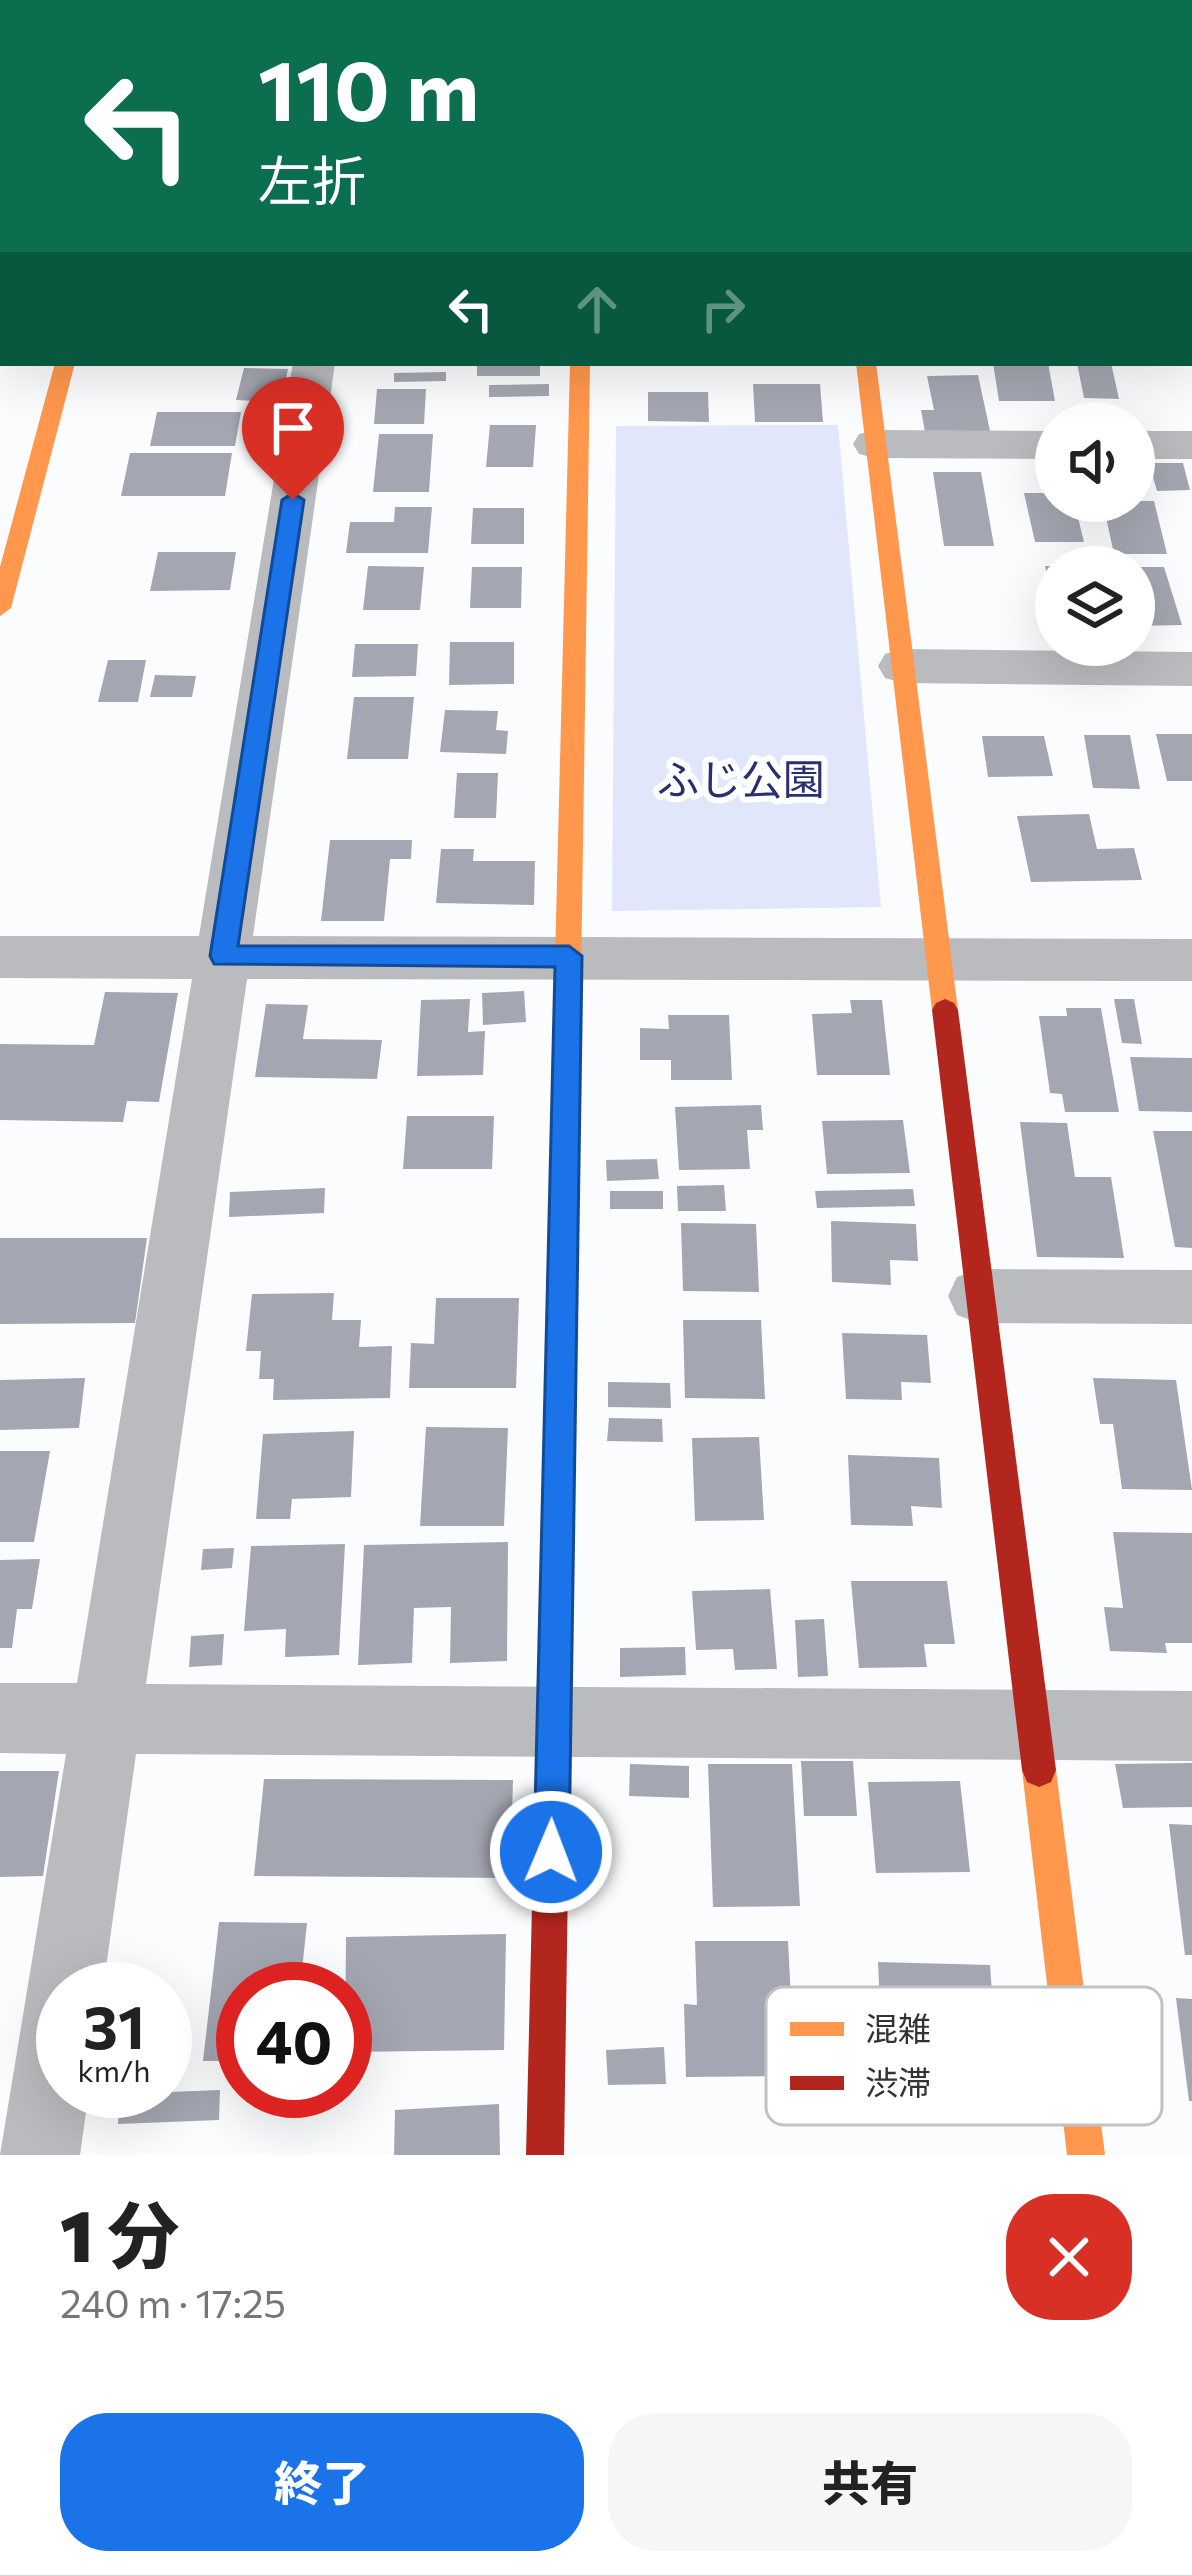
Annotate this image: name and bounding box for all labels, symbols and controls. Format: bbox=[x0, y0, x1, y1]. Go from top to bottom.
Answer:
text: 110 m bbox=[258, 36, 479, 138]
icon: left bbox=[60, 48, 216, 204]
text: 左折 bbox=[258, 146, 366, 212]
icon: left bbox=[438, 276, 504, 342]
icon: ahead bbox=[564, 276, 630, 342]
icon: right bbox=[690, 276, 756, 342]
pin bbox=[242, 377, 344, 500]
icon: arrive bbox=[260, 395, 326, 461]
map controls bbox=[1035, 402, 1155, 666]
button: sound bbox=[1035, 402, 1155, 522]
button: layers bbox=[1035, 546, 1155, 666]
park label: ふじ公園 bbox=[657, 752, 825, 804]
position arrow bbox=[488, 1789, 614, 1915]
speed limit sign: 40 bbox=[216, 1962, 372, 2118]
legend bbox=[766, 1987, 1162, 2125]
text: 31 bbox=[83, 1988, 145, 2061]
text: 混雑 bbox=[865, 2007, 931, 2048]
text: km/h bbox=[78, 2051, 150, 2088]
text: 渋滞 bbox=[865, 2061, 931, 2102]
text: 1 分 bbox=[60, 2189, 179, 2277]
button: close bbox=[1006, 2194, 1132, 2320]
text: 240 m · 17:25 bbox=[60, 2278, 286, 2326]
button: 終了 bbox=[60, 2413, 584, 2551]
button: 共有 bbox=[608, 2413, 1132, 2551]

